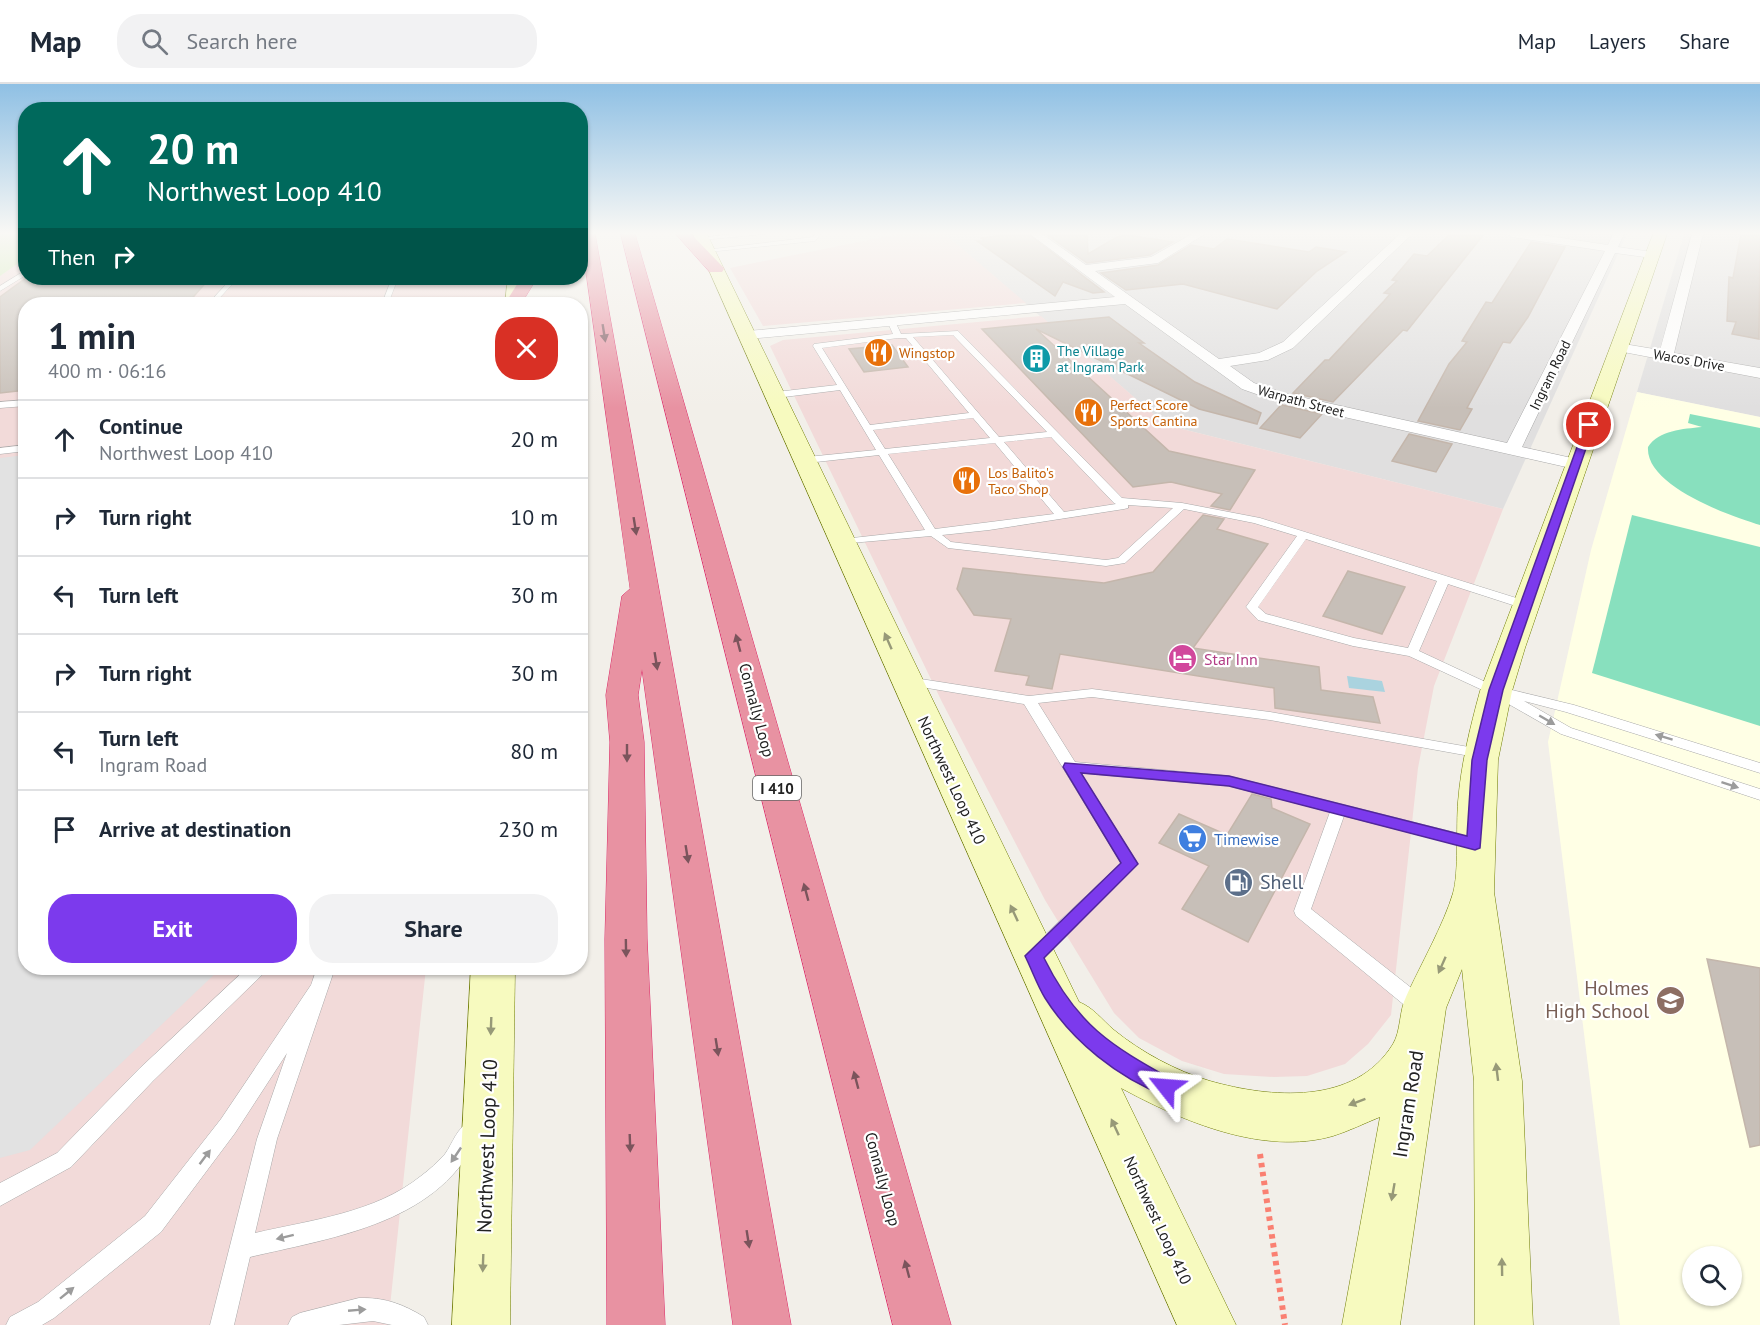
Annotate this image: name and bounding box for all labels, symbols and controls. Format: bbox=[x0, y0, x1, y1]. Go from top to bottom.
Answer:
search box bbox=[117, 14, 537, 68]
text: Map bbox=[30, 23, 81, 60]
icon: search bbox=[138, 25, 171, 58]
text: Search here bbox=[186, 27, 297, 55]
text: Map bbox=[1518, 28, 1556, 55]
text: Layers bbox=[1589, 28, 1646, 55]
text: Share bbox=[1679, 28, 1730, 55]
text: 20 m bbox=[147, 121, 239, 176]
icon: ahead bbox=[48, 126, 126, 204]
text: Northwest Loop 410 bbox=[147, 174, 382, 208]
icon: right bbox=[107, 240, 140, 273]
text: Then bbox=[48, 243, 95, 271]
text: 1 min bbox=[48, 312, 136, 359]
button: close bbox=[495, 317, 558, 380]
one-way arrow bbox=[600, 324, 609, 343]
restaurant icon: Wingstop bbox=[862, 337, 894, 369]
street label: Ingram Road bbox=[1525, 337, 1575, 413]
place label: The Village at Ingram Park bbox=[1057, 342, 1145, 376]
building icon: The Village at Ingram Park bbox=[1020, 343, 1052, 375]
place label: Wingstop bbox=[899, 344, 955, 362]
street label: Wacos Drive bbox=[1652, 345, 1726, 375]
text: 400 m · 06:16 bbox=[48, 358, 166, 384]
street label: Warpath Street bbox=[1256, 381, 1347, 421]
place label: Perfect Score Sports Cantina bbox=[1110, 396, 1198, 430]
restaurant icon: Perfect Score Sports Cantina bbox=[1073, 397, 1105, 429]
pin bbox=[1563, 399, 1614, 450]
icon: arrive bbox=[1572, 408, 1605, 441]
text: Continue bbox=[99, 412, 183, 440]
icon: ahead bbox=[48, 423, 81, 456]
text: 20 m bbox=[510, 425, 558, 453]
text: Northwest Loop 410 bbox=[99, 440, 273, 466]
place label: Los Balito's Taco Shop bbox=[988, 464, 1054, 498]
restaurant icon: Los Balito's Taco Shop bbox=[951, 465, 983, 497]
icon: right bbox=[48, 501, 81, 534]
text: Turn right bbox=[99, 503, 191, 531]
text: 10 m bbox=[510, 503, 558, 531]
one-way arrow bbox=[630, 517, 639, 536]
icon: left bbox=[48, 579, 81, 612]
text: Turn left bbox=[99, 581, 179, 609]
text: 30 m bbox=[510, 581, 558, 609]
one-way arrow bbox=[883, 632, 892, 649]
one-way arrow bbox=[733, 634, 743, 652]
hotel icon: Star Inn bbox=[1167, 643, 1199, 675]
place label: Star Inn bbox=[1204, 649, 1258, 669]
one-way arrow bbox=[652, 652, 661, 671]
icon: right bbox=[48, 657, 81, 690]
text: Turn right bbox=[99, 659, 191, 687]
text: 30 m bbox=[510, 659, 558, 687]
street label: Connally Loop bbox=[735, 661, 779, 759]
street label: Northwest Loop 410 bbox=[914, 713, 991, 848]
one-way arrow bbox=[1538, 714, 1555, 724]
text: Turn left bbox=[99, 724, 179, 752]
one-way arrow bbox=[1655, 732, 1673, 742]
icon: left bbox=[48, 735, 81, 768]
text: 80 m bbox=[510, 737, 558, 765]
one-way arrow bbox=[623, 743, 632, 762]
text: Ingram Road bbox=[99, 752, 207, 778]
road number: I 410 bbox=[753, 776, 801, 800]
one-way arrow bbox=[1721, 781, 1739, 790]
icon: arrive bbox=[48, 813, 81, 846]
text: Arrive at destination bbox=[99, 815, 291, 843]
text: 230 m bbox=[498, 815, 558, 843]
supermarket icon: Timewise bbox=[1177, 823, 1209, 855]
place label: Timewise bbox=[1214, 829, 1279, 849]
one-way arrow bbox=[683, 845, 692, 864]
fuel station icon: Shell bbox=[1223, 866, 1255, 898]
place label: Shell bbox=[1260, 869, 1304, 895]
one-way arrow bbox=[800, 883, 810, 901]
button: Exit bbox=[48, 894, 297, 963]
button: Share bbox=[309, 894, 558, 963]
one-way arrow bbox=[1009, 904, 1018, 921]
one-way arrow bbox=[621, 938, 631, 957]
one-way arrow bbox=[1437, 956, 1446, 974]
place label: Holmes High School bbox=[1545, 975, 1649, 1024]
school or university icon: Holmes High School bbox=[1654, 984, 1686, 1016]
one-way arrow bbox=[487, 1016, 496, 1035]
one-way arrow bbox=[713, 1037, 722, 1056]
street label: Ingram Road bbox=[1387, 1049, 1429, 1159]
position arrow bbox=[1134, 1055, 1198, 1119]
street label: Northwest Loop 410 bbox=[471, 1059, 503, 1233]
one-way arrow bbox=[1492, 1062, 1502, 1081]
one-way arrow bbox=[851, 1071, 861, 1089]
one-way arrow bbox=[1348, 1098, 1366, 1108]
one-way arrow bbox=[1111, 1119, 1120, 1136]
street label: Connally Loop bbox=[861, 1130, 905, 1228]
one-way arrow bbox=[625, 1133, 634, 1152]
one-way arrow bbox=[450, 1146, 462, 1162]
one-way arrow bbox=[198, 1149, 211, 1165]
street label: Northwest Loop 410 bbox=[1120, 1153, 1197, 1288]
one-way arrow bbox=[1388, 1183, 1397, 1202]
one-way arrow bbox=[744, 1230, 753, 1249]
one-way arrow bbox=[276, 1232, 294, 1242]
map controls bbox=[1682, 1246, 1742, 1306]
button: search bbox=[1682, 1246, 1742, 1306]
one-way arrow bbox=[478, 1253, 488, 1272]
one-way arrow bbox=[1497, 1257, 1507, 1276]
one-way arrow bbox=[902, 1259, 911, 1277]
one-way arrow bbox=[60, 1288, 75, 1300]
one-way arrow bbox=[347, 1305, 366, 1315]

